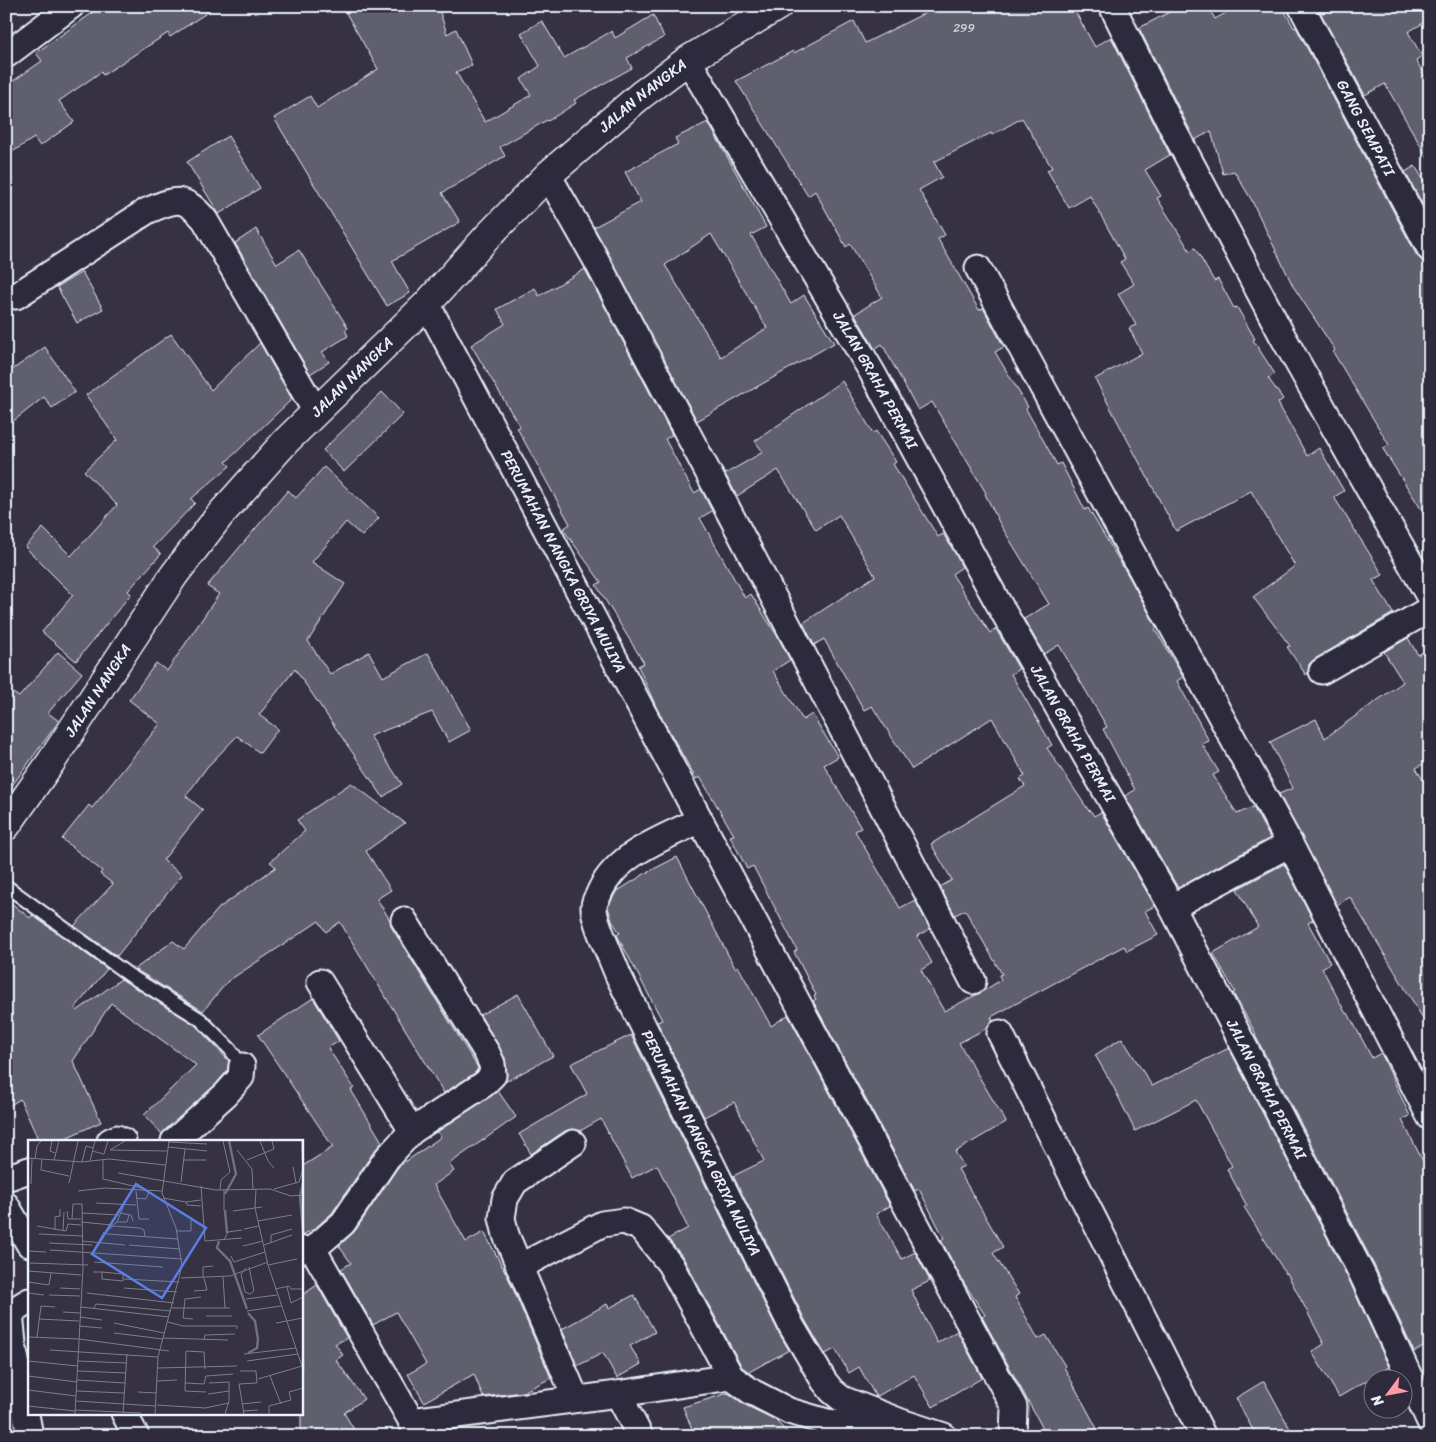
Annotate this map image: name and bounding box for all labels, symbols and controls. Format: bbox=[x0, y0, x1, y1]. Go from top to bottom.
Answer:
house number: 299 bbox=[953, 17, 975, 39]
street label: JALAN NANGKA bbox=[592, 52, 693, 140]
street label: GANG SEMPATI bbox=[1329, 75, 1403, 182]
street label: JALAN GRAHA PERMAI bbox=[825, 305, 925, 455]
street label: JALAN NANGKA bbox=[304, 330, 400, 424]
street label: PERUMAHAN NANGKA GRIYA MULIYA bbox=[493, 445, 633, 677]
street label: JALAN NANGKA bbox=[57, 638, 138, 743]
street label: JALAN GRAHA PERMAI bbox=[1023, 659, 1123, 808]
street label: JALAN GRAHA PERMAI bbox=[1219, 1014, 1314, 1165]
street label: PERUMAHAN NANGKA GRIYA MULIYA bbox=[634, 1025, 768, 1260]
inset map bbox=[28, 1140, 302, 1414]
north arrow bbox=[1364, 1370, 1414, 1420]
text: N bbox=[1364, 1390, 1391, 1412]

